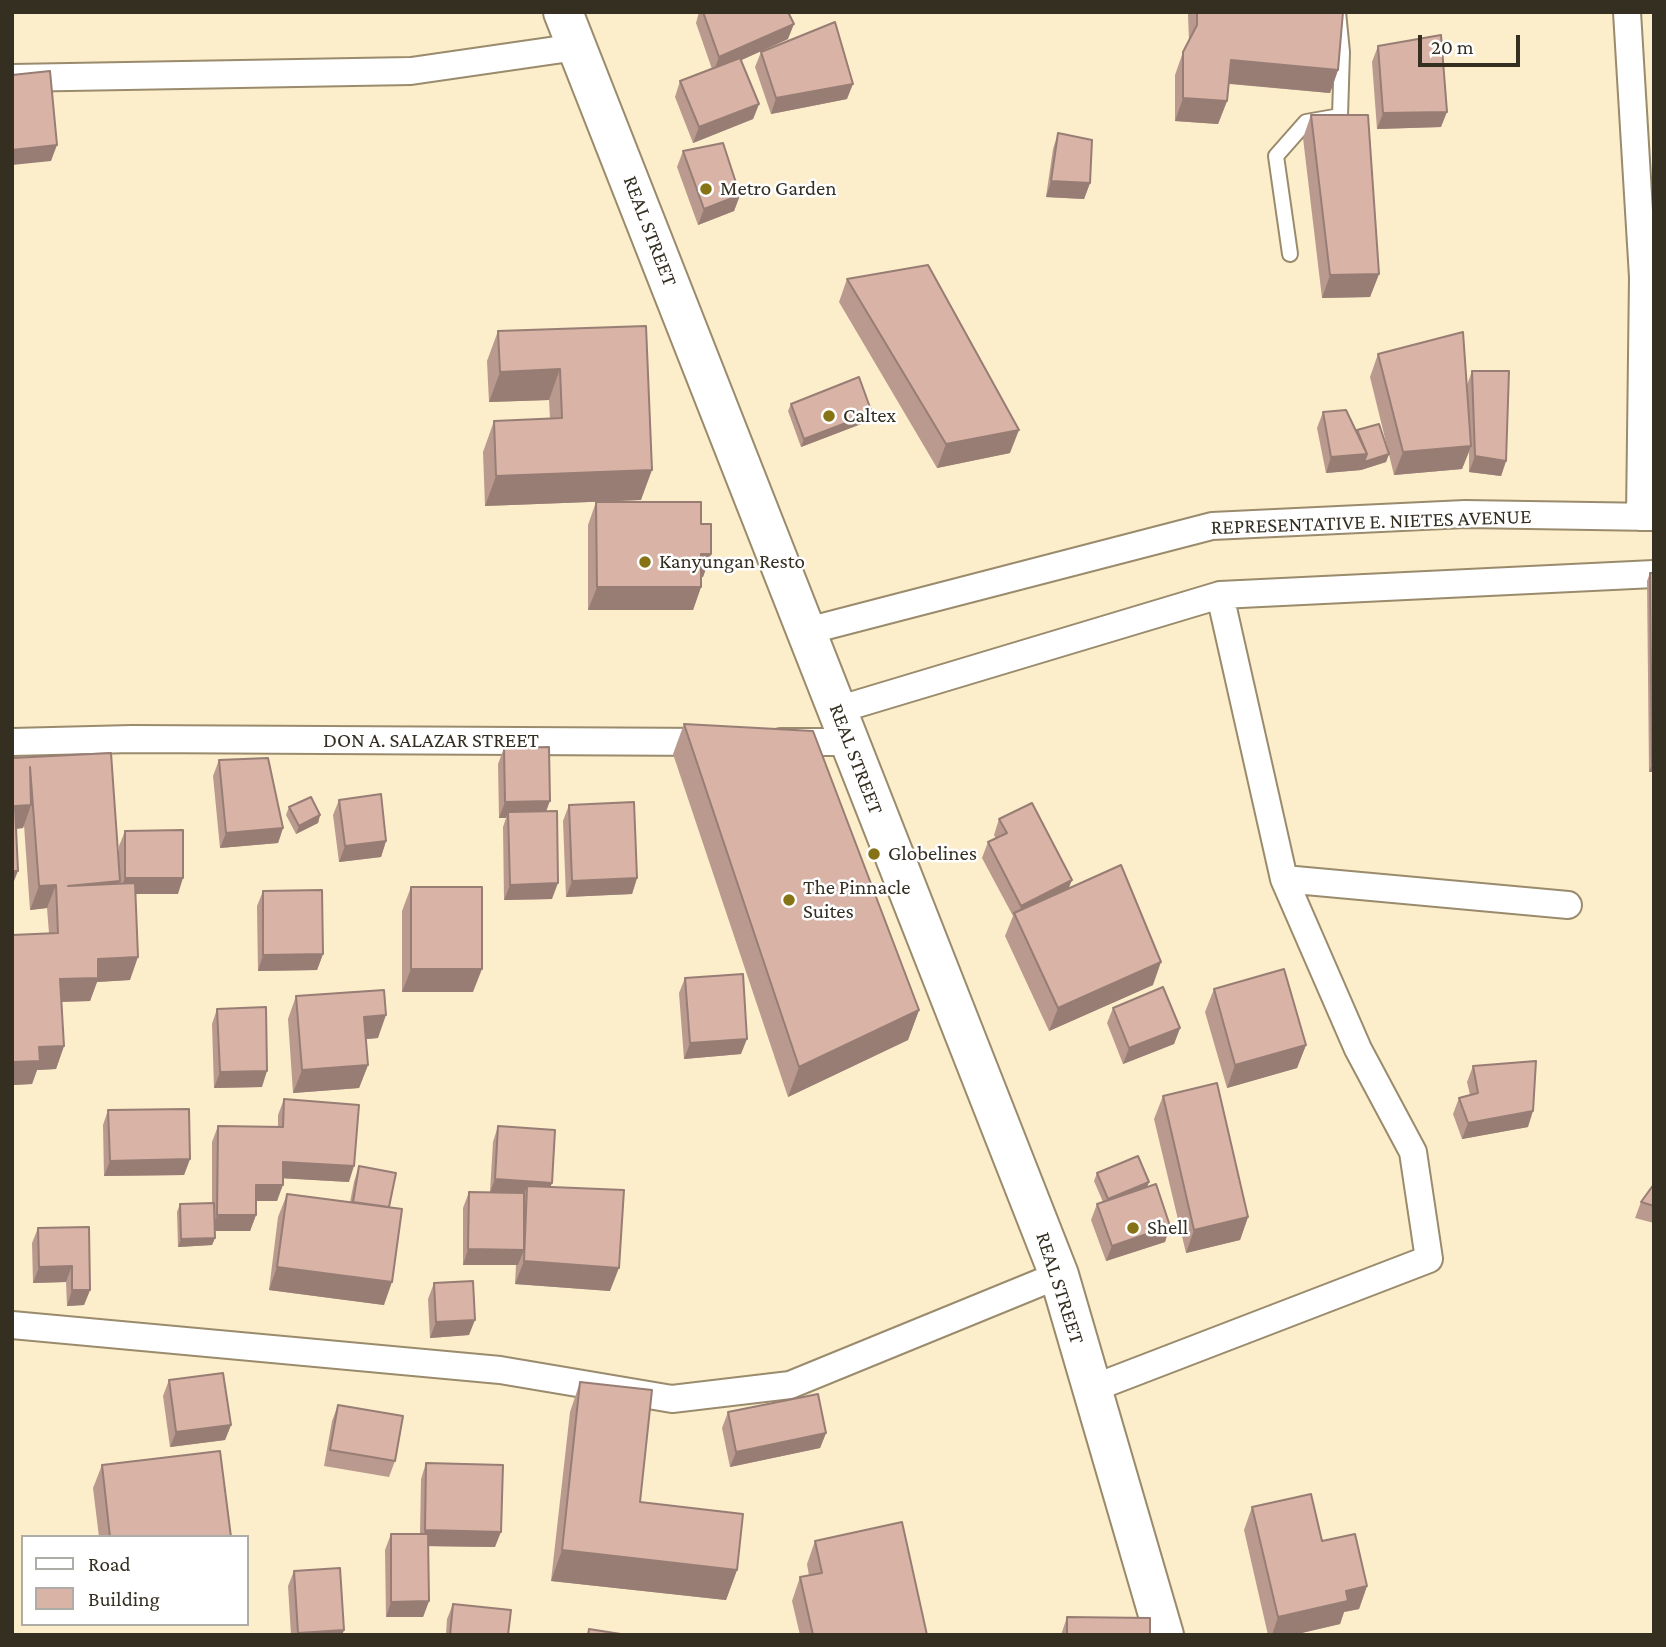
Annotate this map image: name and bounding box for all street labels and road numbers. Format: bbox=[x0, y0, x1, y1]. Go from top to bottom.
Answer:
street label: REAL STREET bbox=[617, 172, 683, 290]
street label: REPRESENTATIVE E. NIETES AVENUE bbox=[1210, 504, 1532, 540]
street label: REAL STREET bbox=[823, 700, 889, 818]
street label: DON A. SALAZAR STREET bbox=[323, 728, 539, 754]
street label: REAL STREET bbox=[1030, 1229, 1090, 1347]

